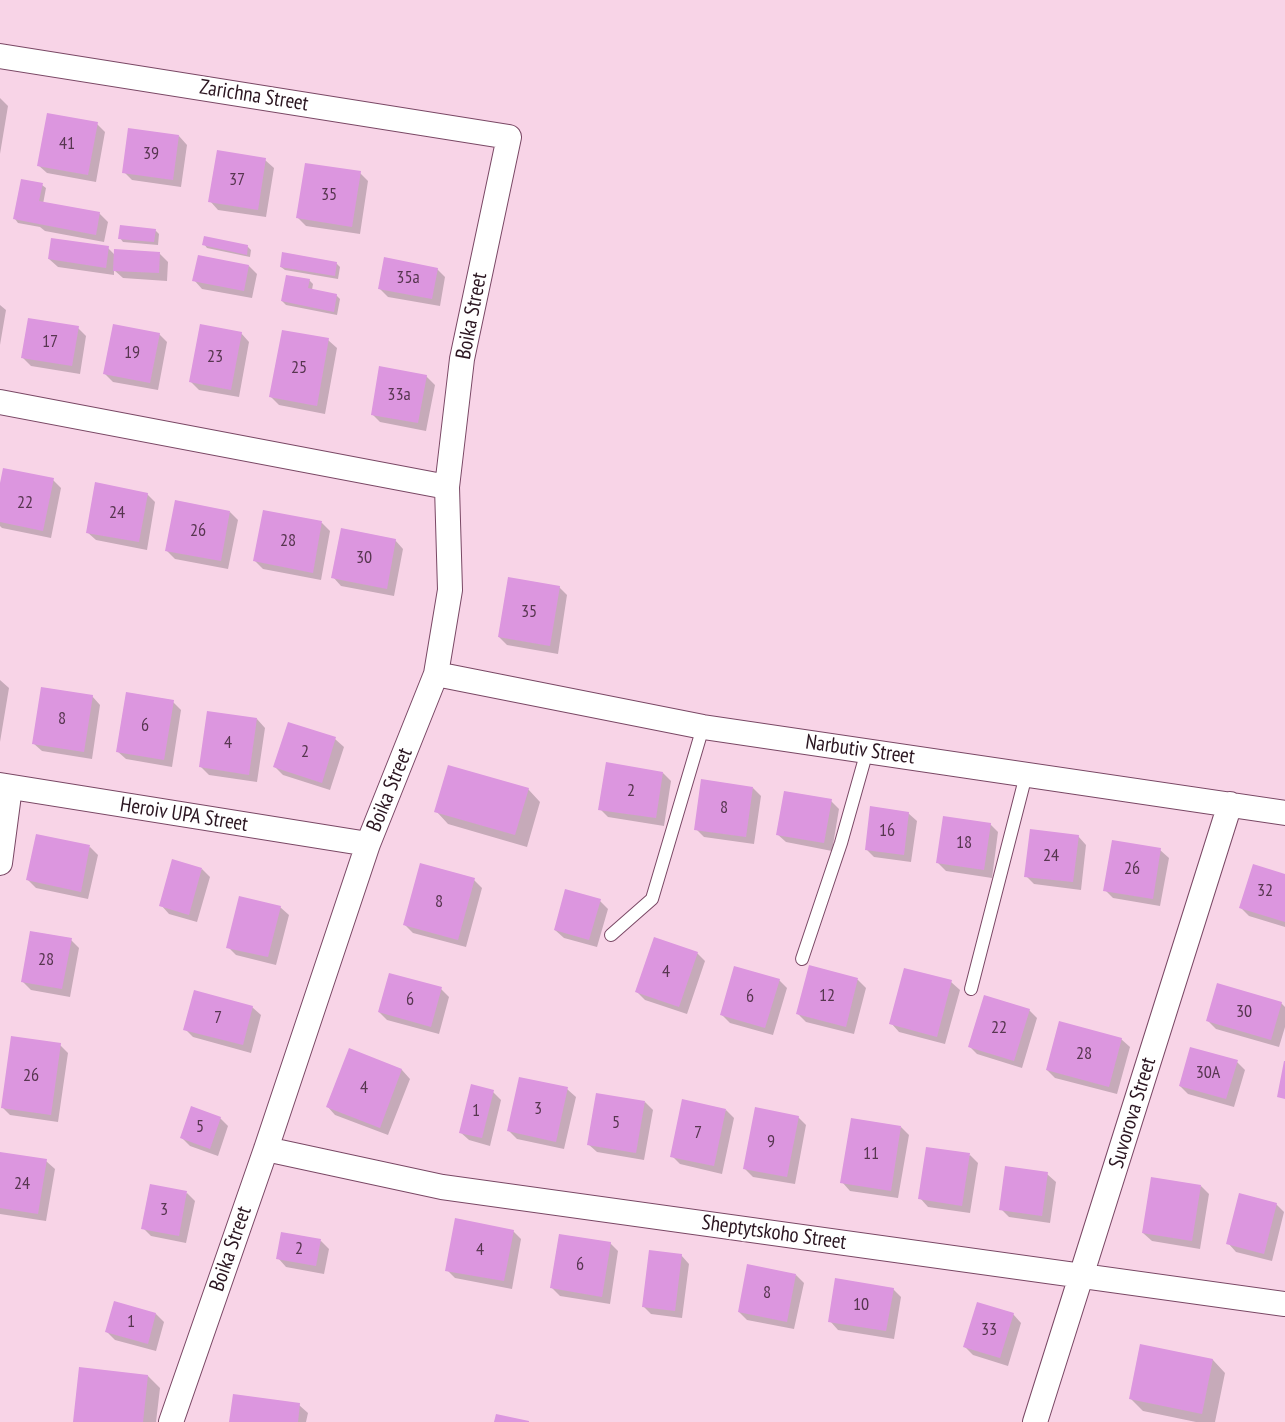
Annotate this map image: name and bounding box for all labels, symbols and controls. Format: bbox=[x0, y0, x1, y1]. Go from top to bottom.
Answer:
street label: Zarichna Street bbox=[198, 75, 310, 117]
house number: 41 bbox=[59, 133, 75, 155]
house number: 39 bbox=[143, 143, 159, 165]
house number: 37 bbox=[229, 169, 245, 191]
house number: 35 bbox=[321, 184, 337, 206]
house number: 35а bbox=[396, 267, 420, 289]
street label: Boika Street bbox=[451, 270, 493, 362]
house number: 17 bbox=[42, 331, 58, 353]
house number: 19 bbox=[124, 342, 140, 364]
house number: 23 bbox=[207, 346, 223, 368]
house number: 25 bbox=[291, 357, 307, 379]
house number: 33а bbox=[387, 384, 411, 406]
house number: 22 bbox=[17, 492, 33, 514]
house number: 24 bbox=[109, 502, 125, 524]
house number: 26 bbox=[190, 520, 206, 542]
house number: 28 bbox=[280, 530, 296, 552]
house number: 30 bbox=[356, 547, 372, 569]
house number: 35 bbox=[521, 601, 537, 623]
house number: 8 bbox=[58, 708, 66, 730]
house number: 6 bbox=[141, 715, 149, 737]
street label: Narbutiv Street bbox=[804, 730, 916, 770]
house number: 4 bbox=[224, 732, 232, 754]
house number: 2 bbox=[301, 741, 309, 763]
street label: Boika Street bbox=[362, 744, 418, 836]
house number: 2 bbox=[627, 780, 635, 802]
street label: Heroiv UPA Street bbox=[118, 792, 250, 838]
house number: 8 bbox=[720, 797, 728, 819]
house number: 16 bbox=[879, 820, 895, 842]
house number: 18 bbox=[956, 832, 972, 854]
house number: 24 bbox=[1043, 845, 1059, 867]
house number: 26 bbox=[1124, 858, 1140, 880]
house number: 32 bbox=[1257, 880, 1273, 902]
house number: 8 bbox=[435, 891, 443, 913]
house number: 28 bbox=[38, 949, 54, 971]
house number: 4 bbox=[662, 961, 670, 983]
house number: 12 bbox=[819, 985, 835, 1007]
house number: 6 bbox=[746, 986, 754, 1008]
house number: 6 bbox=[406, 989, 414, 1011]
house number: 30 bbox=[1236, 1001, 1252, 1023]
house number: 7 bbox=[214, 1007, 222, 1029]
house number: 22 bbox=[991, 1017, 1007, 1039]
house number: 28 bbox=[1076, 1043, 1092, 1065]
street label: Suvorova Street bbox=[1104, 1055, 1162, 1171]
house number: 30А bbox=[1196, 1062, 1220, 1084]
house number: 26 bbox=[23, 1065, 39, 1087]
house number: 4 bbox=[360, 1077, 368, 1099]
house number: 3 bbox=[534, 1098, 542, 1120]
house number: 1 bbox=[472, 1100, 480, 1122]
house number: 5 bbox=[612, 1112, 620, 1134]
house number: 5 bbox=[196, 1116, 204, 1138]
house number: 7 bbox=[694, 1122, 702, 1144]
house number: 9 bbox=[767, 1131, 775, 1153]
house number: 11 bbox=[863, 1143, 879, 1165]
house number: 24 bbox=[14, 1173, 30, 1195]
house number: 3 bbox=[160, 1199, 168, 1221]
street label: Boika Street bbox=[205, 1203, 257, 1295]
street label: Sheptytskoho Street bbox=[700, 1210, 848, 1256]
house number: 2 bbox=[295, 1238, 303, 1260]
house number: 4 bbox=[476, 1239, 484, 1261]
house number: 6 bbox=[576, 1254, 584, 1276]
house number: 8 bbox=[763, 1282, 771, 1304]
house number: 10 bbox=[853, 1294, 869, 1316]
house number: 1 bbox=[127, 1311, 135, 1333]
house number: 33 bbox=[981, 1319, 997, 1341]

